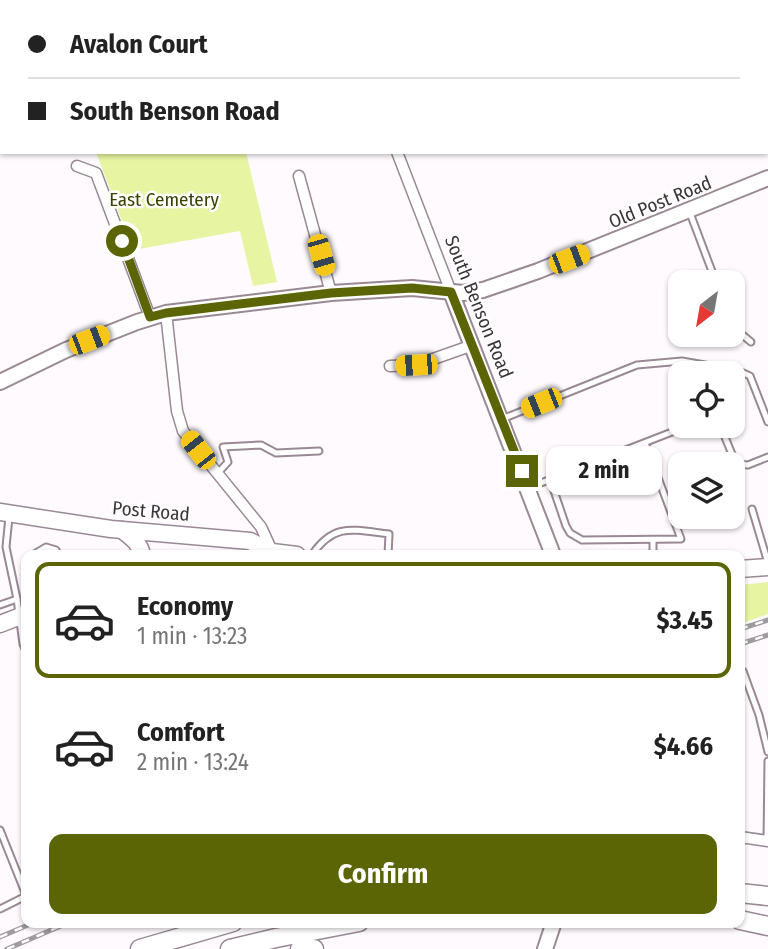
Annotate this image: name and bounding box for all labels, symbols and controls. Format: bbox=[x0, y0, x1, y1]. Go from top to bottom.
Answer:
text: Avalon Court bbox=[70, 29, 208, 60]
text: South Benson Road bbox=[70, 96, 280, 127]
street label: Old Post Road bbox=[605, 171, 715, 233]
park label: East Cemetery bbox=[109, 188, 219, 211]
route start bbox=[106, 225, 138, 257]
car bbox=[306, 232, 337, 278]
street label: South Benson Road bbox=[440, 232, 518, 382]
car bbox=[546, 242, 593, 276]
north arrow bbox=[668, 270, 746, 346]
map controls bbox=[668, 270, 745, 529]
car bbox=[66, 323, 113, 357]
car bbox=[395, 353, 438, 377]
button: locate bbox=[668, 361, 745, 438]
car bbox=[518, 385, 565, 421]
car bbox=[177, 427, 220, 473]
callout: 2 min bbox=[546, 447, 662, 496]
button: layers bbox=[668, 452, 745, 529]
route end bbox=[506, 455, 538, 487]
text: 2 min bbox=[579, 456, 630, 484]
street label: Post Road bbox=[111, 496, 191, 526]
icon: car bbox=[53, 589, 116, 652]
text: Economy bbox=[137, 591, 233, 622]
text: $3.45 bbox=[657, 605, 713, 636]
text: 1 min · 13:23 bbox=[137, 622, 247, 650]
icon: car bbox=[53, 715, 116, 778]
text: Comfort bbox=[137, 717, 225, 748]
text: $4.66 bbox=[654, 731, 713, 762]
text: 2 min · 13:24 bbox=[137, 748, 249, 776]
button: Confirm bbox=[49, 834, 717, 914]

